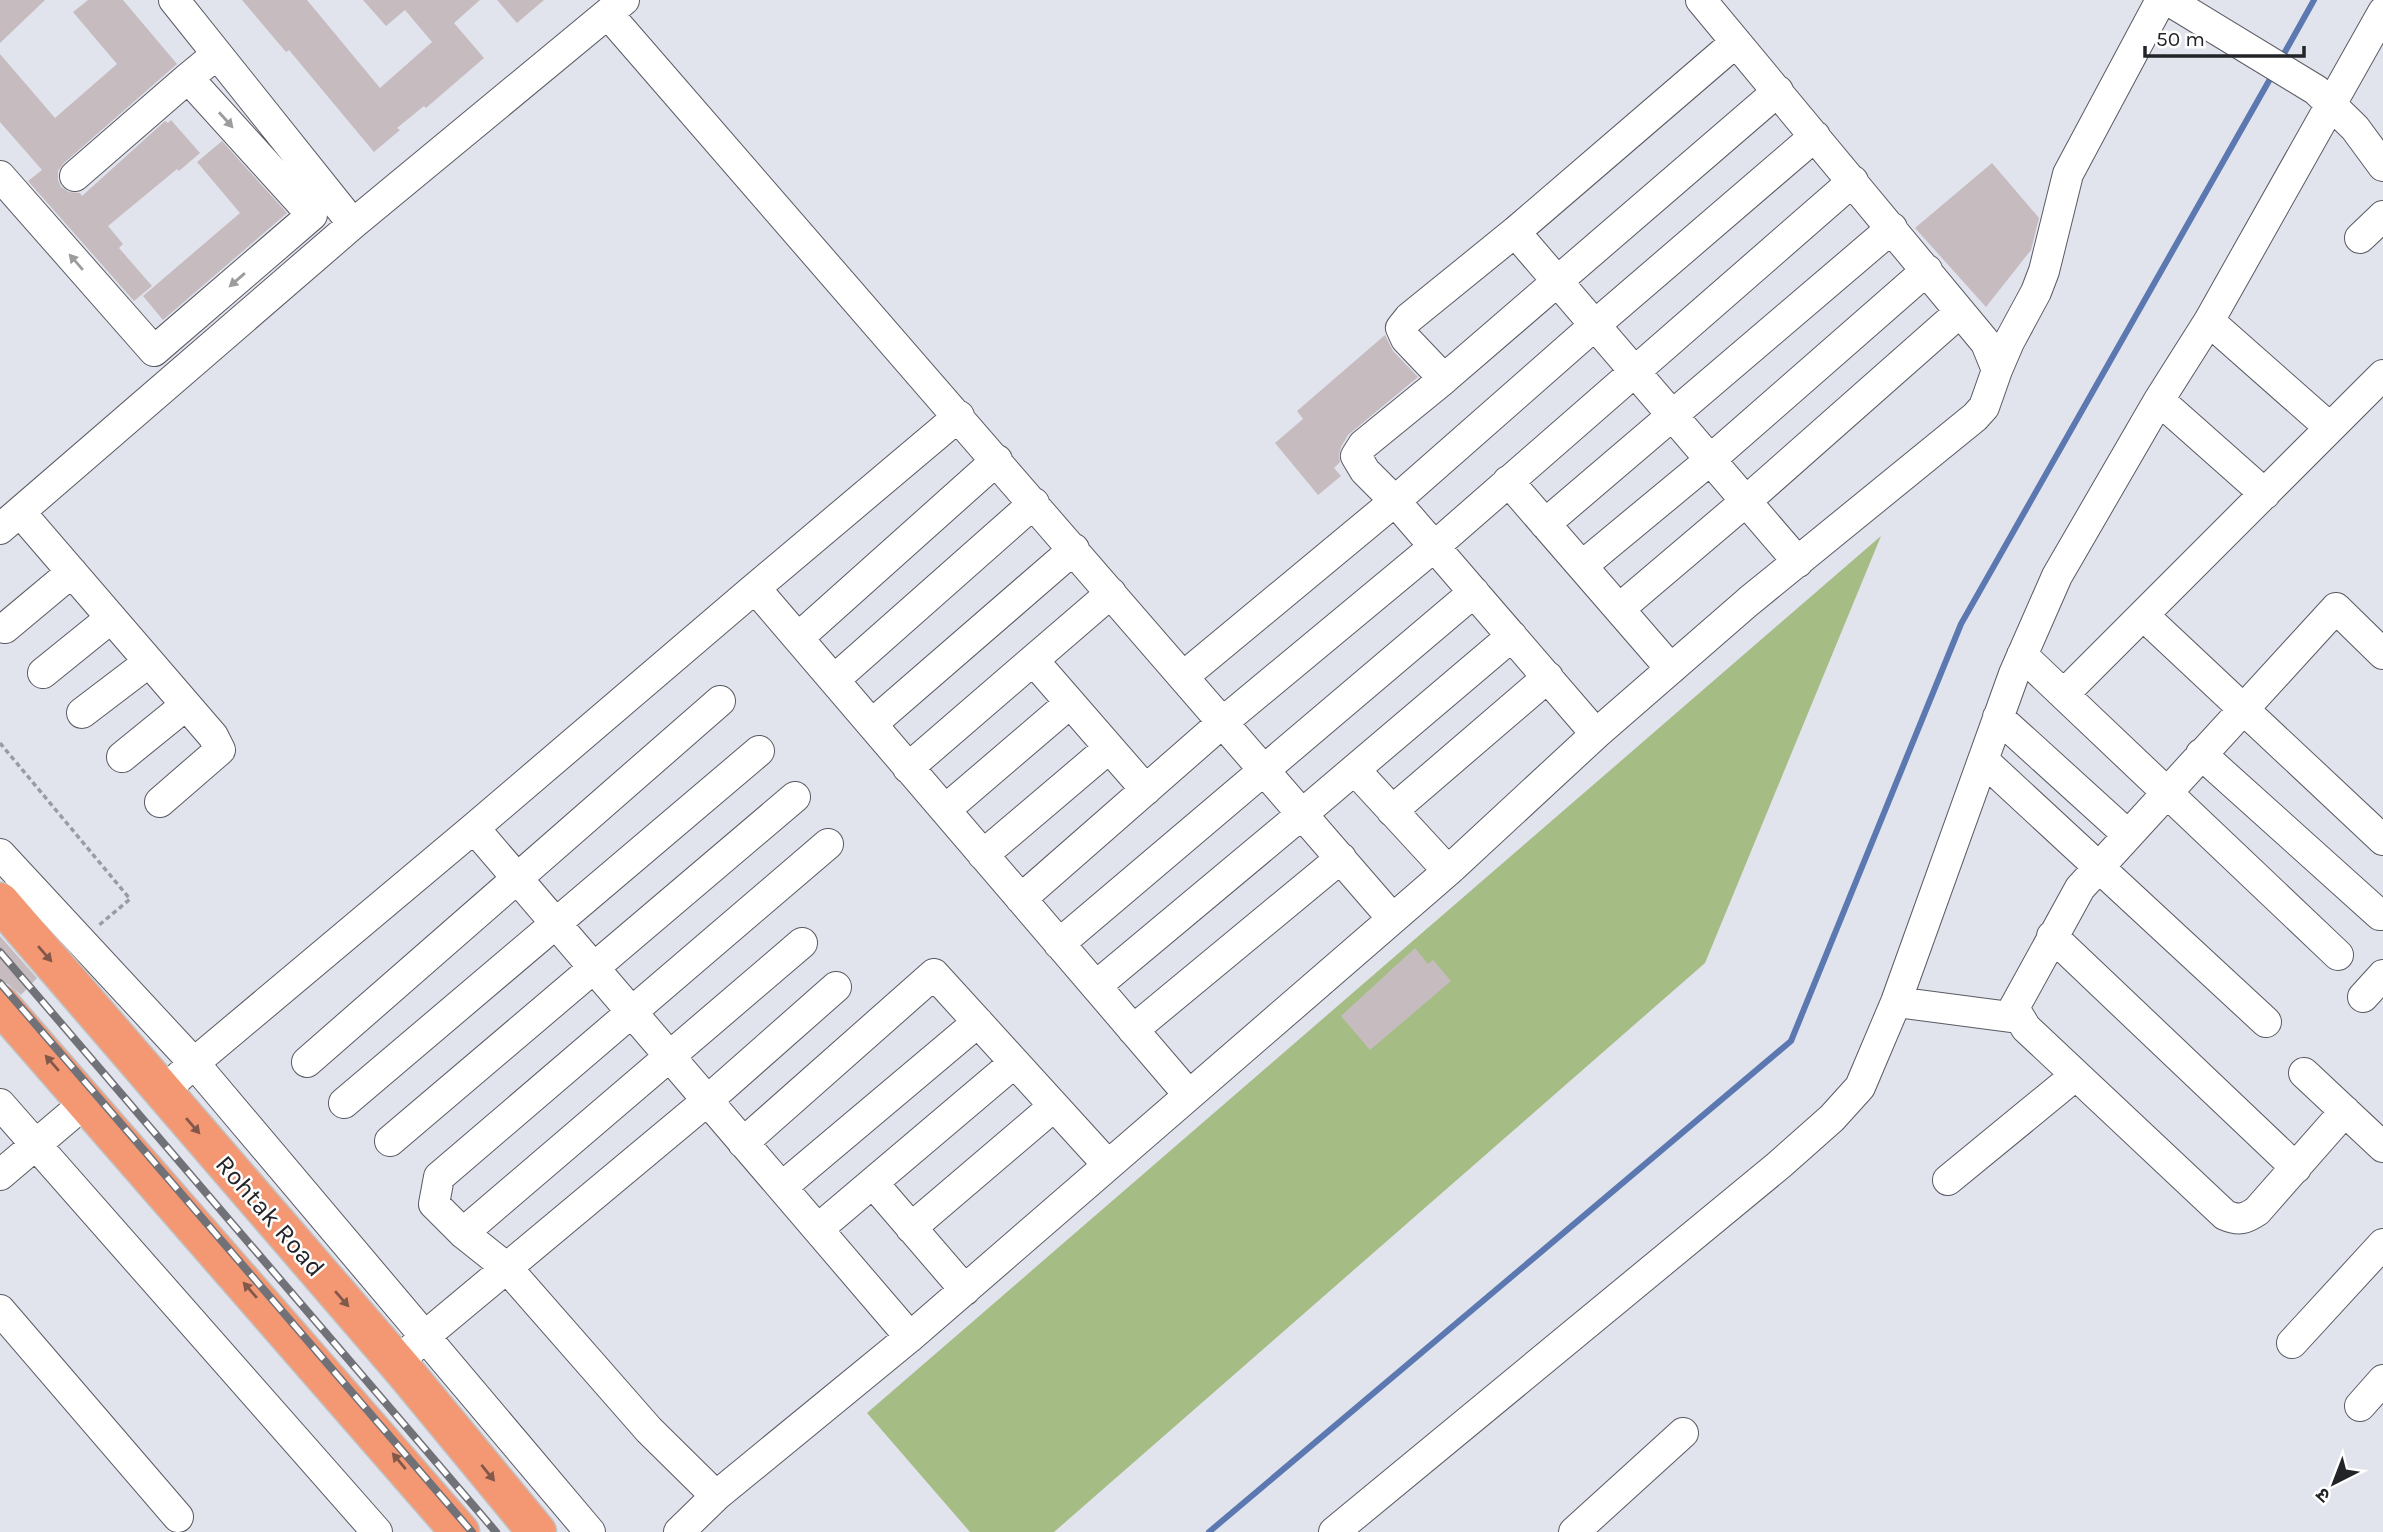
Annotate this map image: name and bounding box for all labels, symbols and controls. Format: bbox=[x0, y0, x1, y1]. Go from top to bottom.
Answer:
scale bar bbox=[2145, 14, 2304, 58]
text: 50 m bbox=[2156, 27, 2205, 51]
one-way arrow bbox=[218, 111, 234, 129]
one-way arrow bbox=[69, 254, 84, 271]
one-way arrow bbox=[228, 272, 246, 288]
one-way arrow bbox=[37, 945, 53, 963]
one-way arrow bbox=[44, 1054, 60, 1072]
one-way arrow bbox=[185, 1118, 200, 1135]
street label: Rohtak Road bbox=[209, 1149, 331, 1283]
one-way arrow bbox=[243, 1281, 258, 1298]
one-way arrow bbox=[334, 1290, 349, 1307]
north arrow bbox=[2299, 1448, 2369, 1518]
one-way arrow bbox=[392, 1453, 407, 1471]
one-way arrow bbox=[480, 1464, 495, 1481]
text: उ bbox=[2311, 1482, 2335, 1507]

